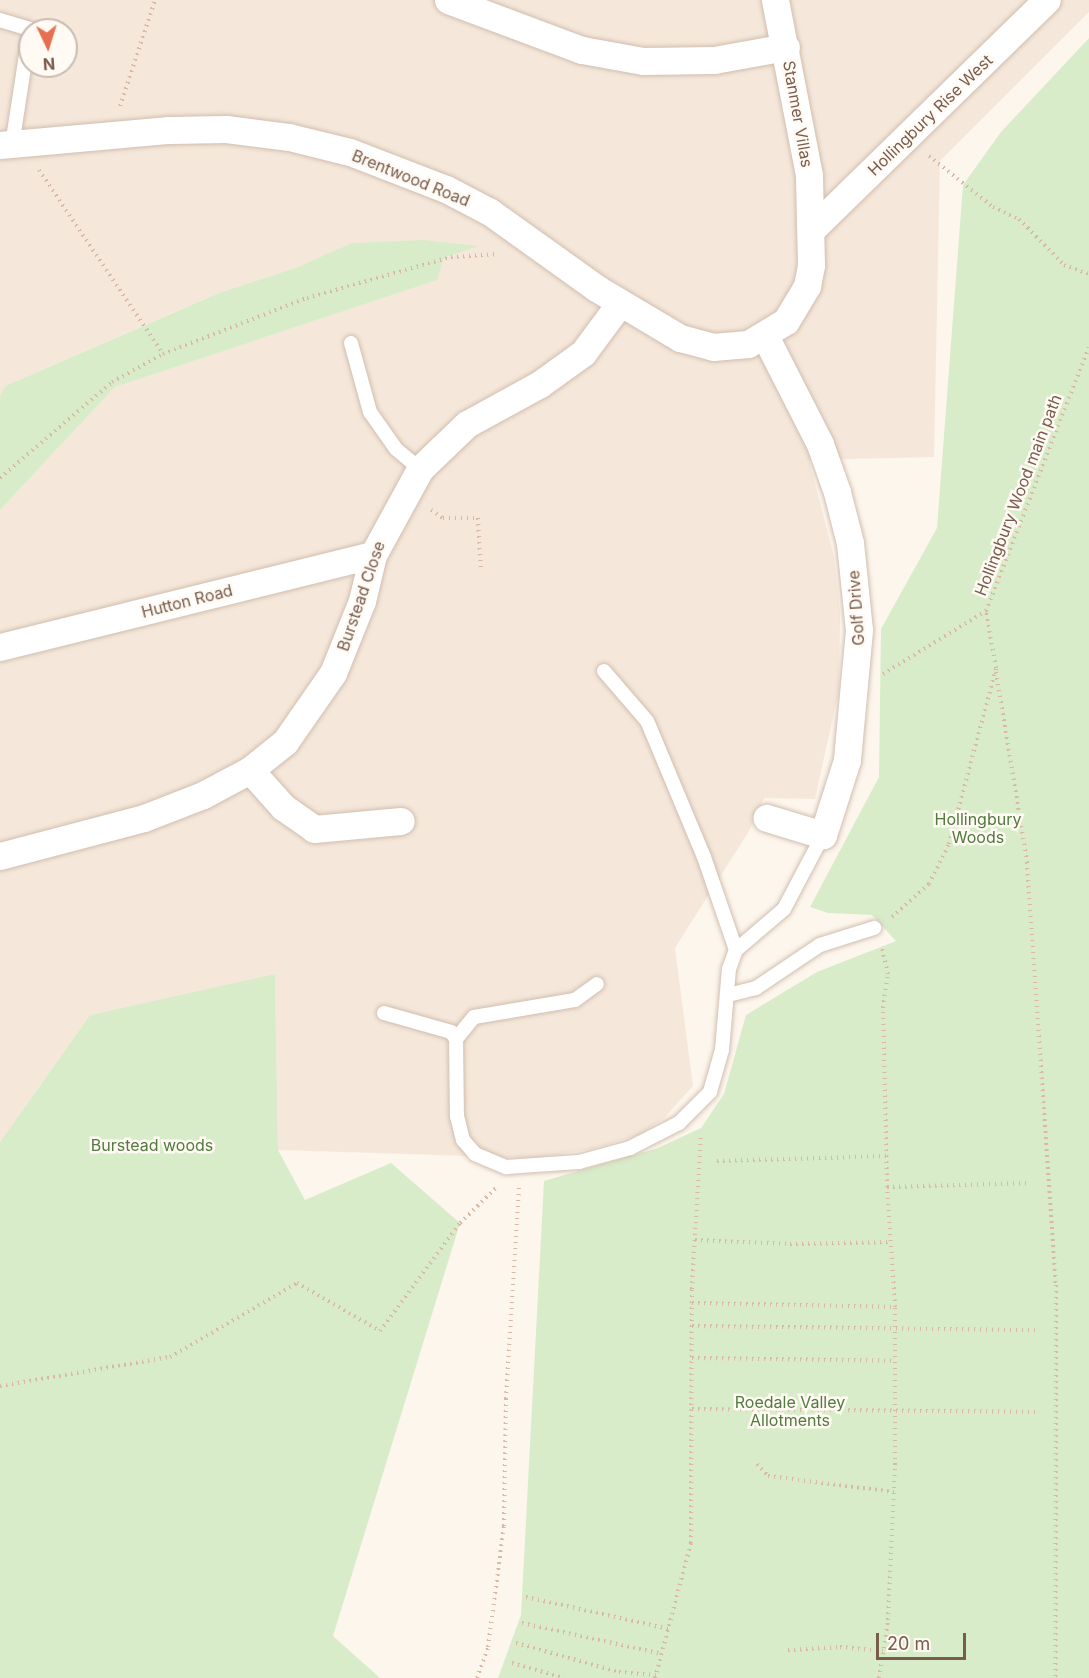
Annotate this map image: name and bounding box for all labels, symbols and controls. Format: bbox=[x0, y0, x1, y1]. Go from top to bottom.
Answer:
north arrow bbox=[18, 18, 78, 78]
street label: Hollingbury Rise West bbox=[864, 51, 996, 179]
text: N bbox=[42, 54, 56, 74]
street label: Stanmer Villas bbox=[779, 59, 817, 169]
street label: Brentwood Road bbox=[349, 146, 473, 210]
street label: Hollingbury Wood main path bbox=[971, 392, 1065, 598]
street label: Burstead Close bbox=[333, 538, 389, 654]
street label: Golf Drive bbox=[844, 570, 868, 646]
street label: Hutton Road bbox=[139, 580, 235, 622]
park label: Hollingbury Woods bbox=[935, 809, 1021, 847]
park label: Burstead woods bbox=[91, 1135, 213, 1155]
park label: Roedale Valley Allotments bbox=[735, 1392, 845, 1430]
scale bar bbox=[879, 1621, 969, 1659]
text: 20 m bbox=[887, 1633, 930, 1654]

